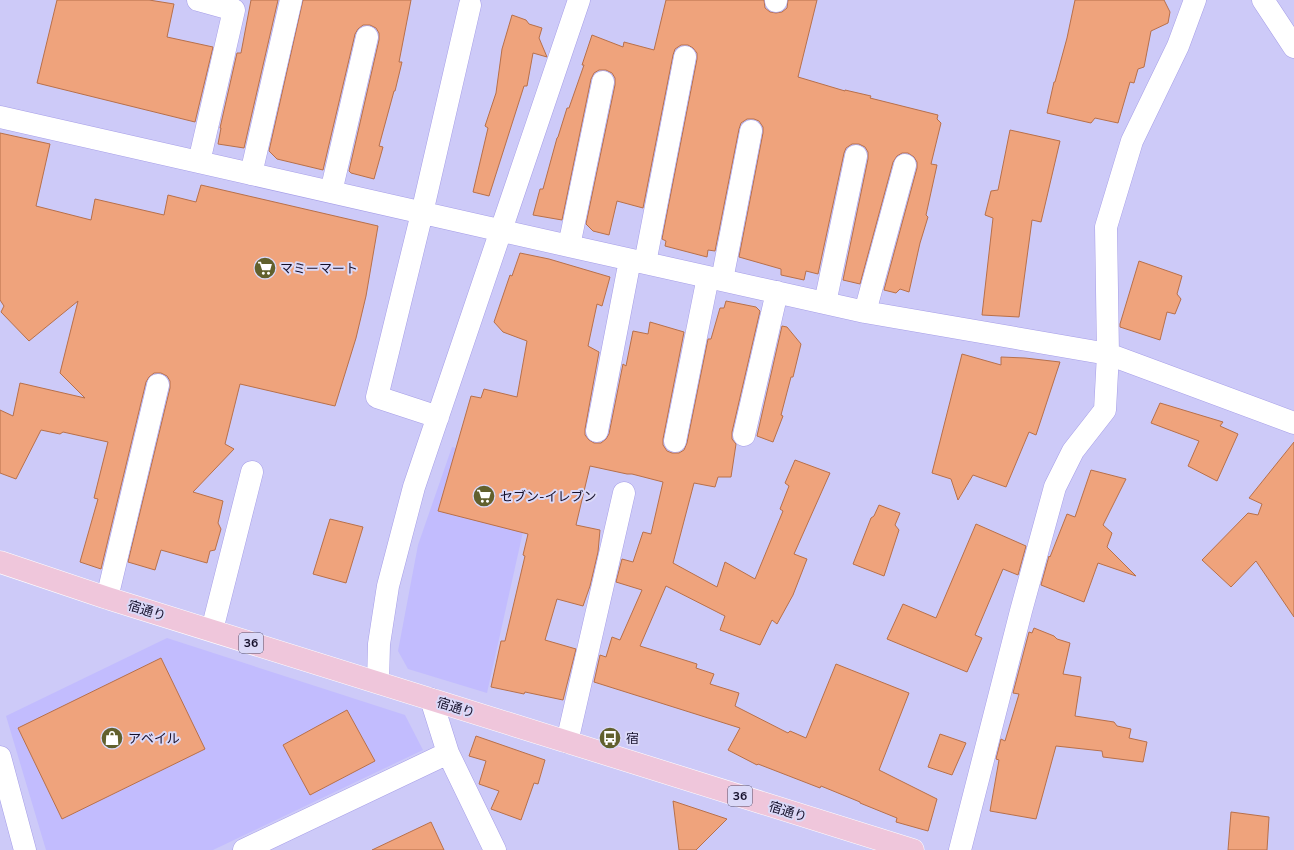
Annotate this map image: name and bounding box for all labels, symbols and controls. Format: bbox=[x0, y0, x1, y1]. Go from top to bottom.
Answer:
supermarket icon: マミーマート bbox=[252, 255, 278, 281]
place label: マミーマート bbox=[280, 260, 358, 278]
supermarket icon: セブン-イレブン bbox=[471, 483, 497, 509]
place label: セブン-イレブン bbox=[500, 488, 597, 506]
street label: 宿通り bbox=[125, 597, 168, 625]
road number: 36 bbox=[239, 633, 263, 653]
street label: 宿通り bbox=[434, 694, 477, 722]
shop icon: アベイル bbox=[99, 725, 125, 751]
bus stop icon: 宿 bbox=[597, 725, 623, 751]
place label: アベイル bbox=[128, 730, 180, 748]
place label: 宿 bbox=[626, 730, 639, 748]
road number: 36 bbox=[728, 786, 752, 806]
street label: 宿通り bbox=[766, 798, 809, 826]

